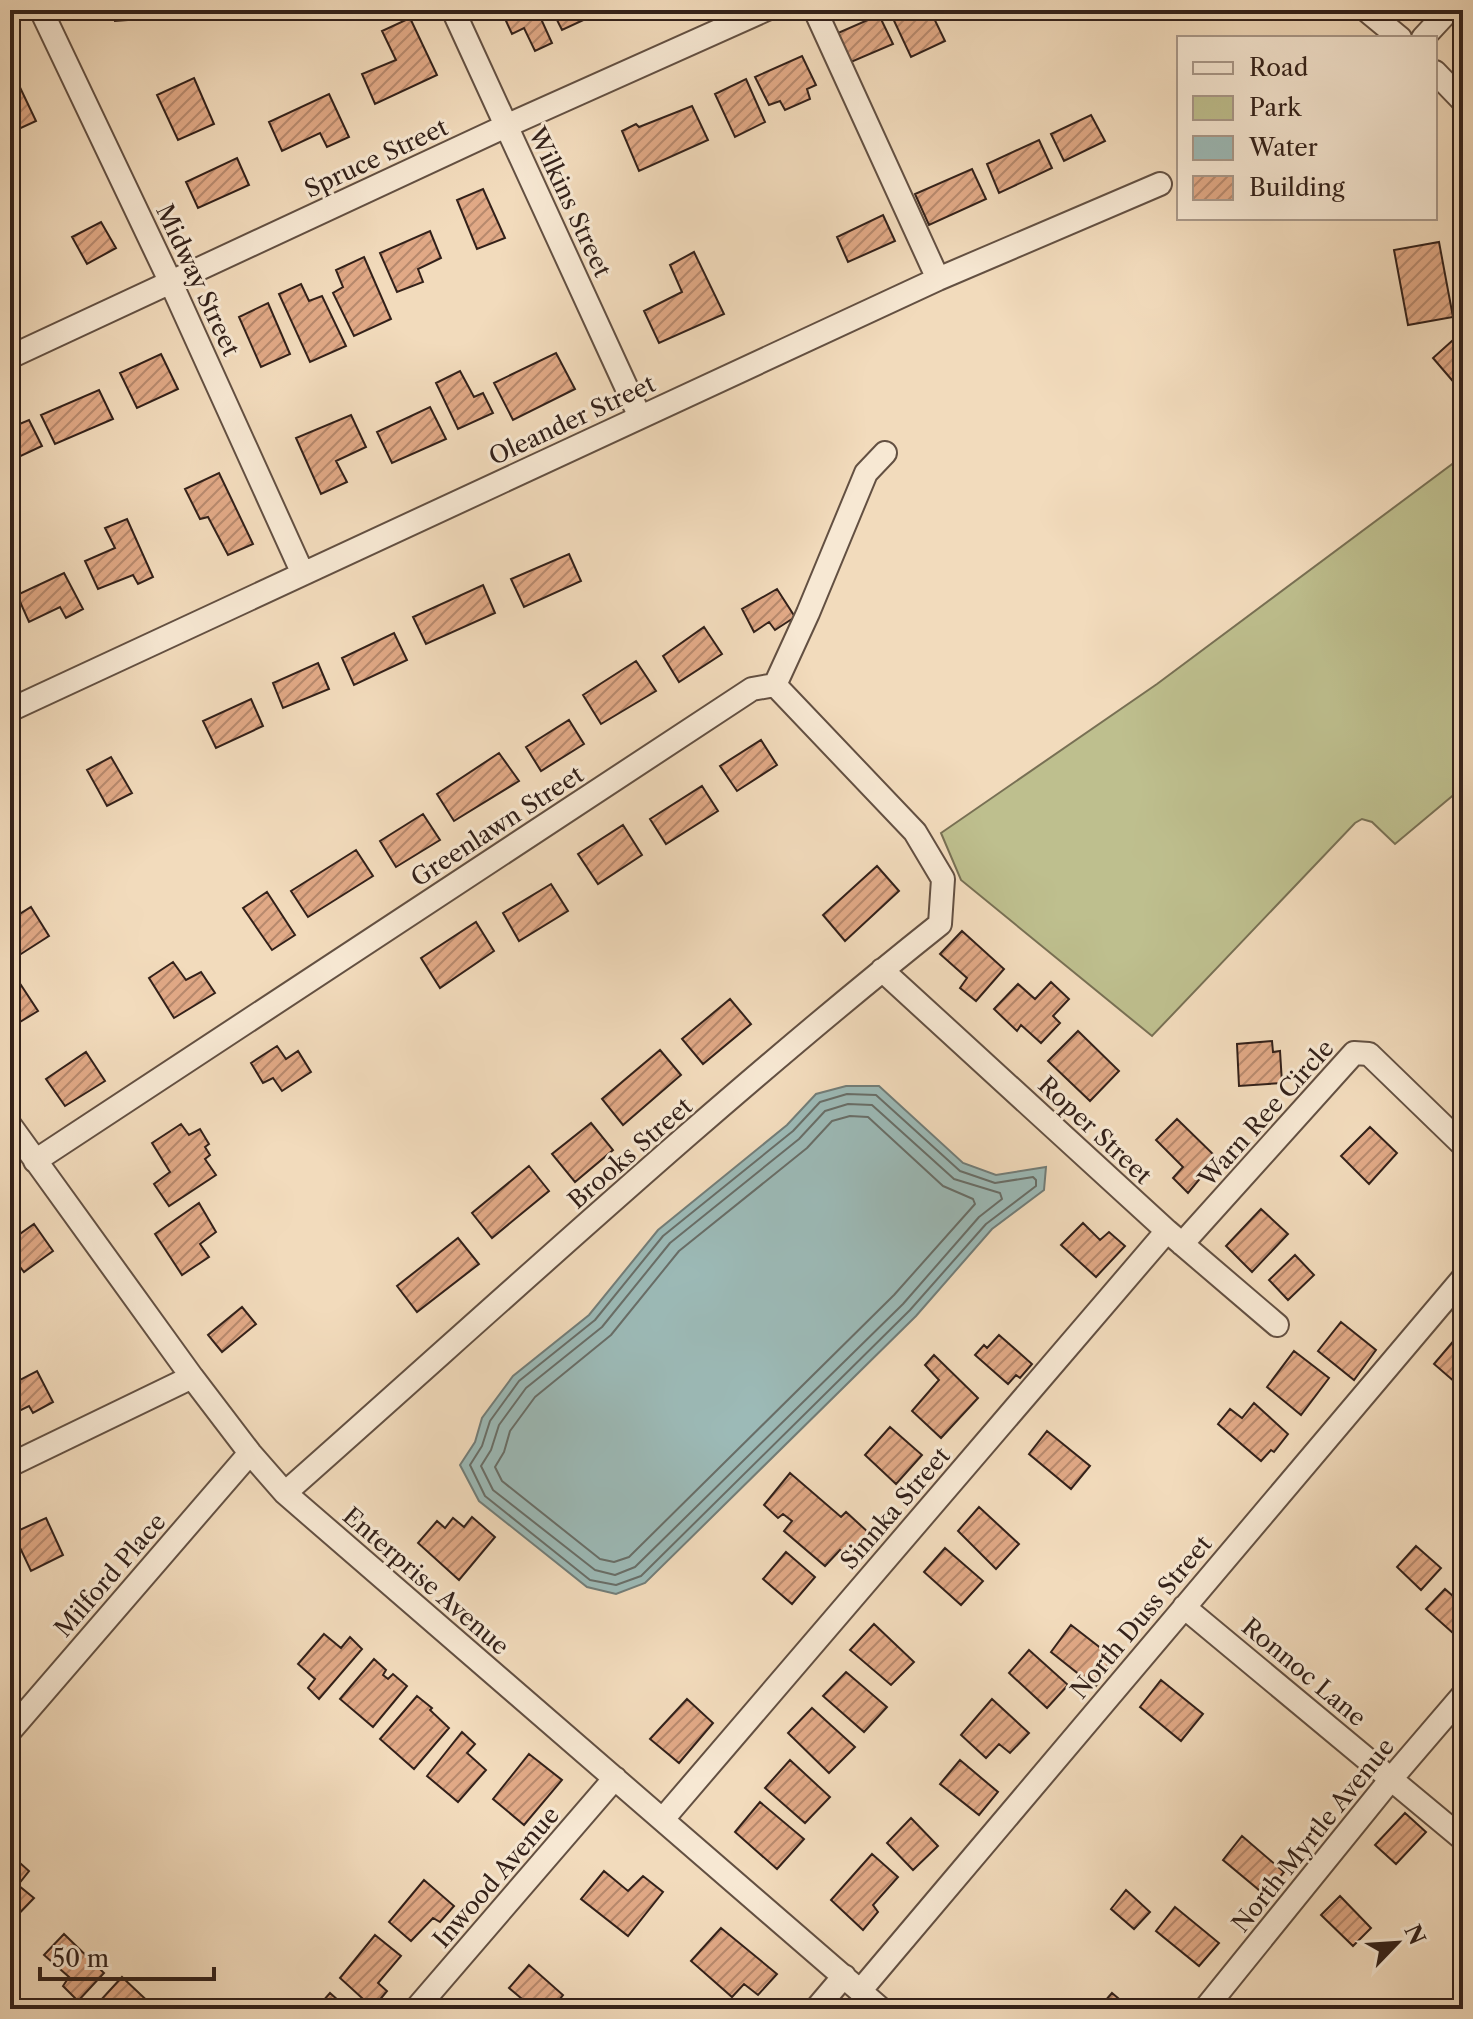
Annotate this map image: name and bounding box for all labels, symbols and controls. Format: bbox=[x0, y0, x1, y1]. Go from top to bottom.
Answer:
legend bbox=[1177, 36, 1437, 220]
text: Road bbox=[1249, 53, 1309, 82]
text: Park bbox=[1249, 93, 1302, 122]
street label: Spruce Street bbox=[300, 112, 453, 204]
street label: Wilkins Street bbox=[522, 122, 618, 282]
text: Water bbox=[1248, 133, 1318, 162]
text: Building bbox=[1249, 173, 1345, 202]
street label: Midway Street bbox=[150, 199, 246, 361]
street label: Oleander Street bbox=[484, 369, 660, 471]
street label: Greenlawn Street bbox=[405, 759, 589, 892]
street label: Warn Ree Circle bbox=[1192, 1034, 1340, 1193]
street label: Roper Street bbox=[1032, 1070, 1158, 1190]
street label: Brooks Street bbox=[562, 1091, 698, 1215]
street label: Sinnka Street bbox=[834, 1441, 956, 1575]
street label: Enterprise Avenue bbox=[337, 1501, 515, 1661]
street label: Milford Place bbox=[48, 1507, 172, 1643]
street label: North Duss Street bbox=[1064, 1529, 1218, 1704]
street label: Ronnoc Lane bbox=[1236, 1612, 1372, 1732]
street label: North Myrtle Avenue bbox=[1226, 1732, 1400, 1938]
street label: Inwood Avenue bbox=[427, 1801, 565, 1953]
north arrow bbox=[1357, 1903, 1437, 1983]
text: N bbox=[1398, 1920, 1431, 1949]
scale bar bbox=[40, 1931, 214, 1981]
text: 50 m bbox=[52, 1944, 109, 1973]

